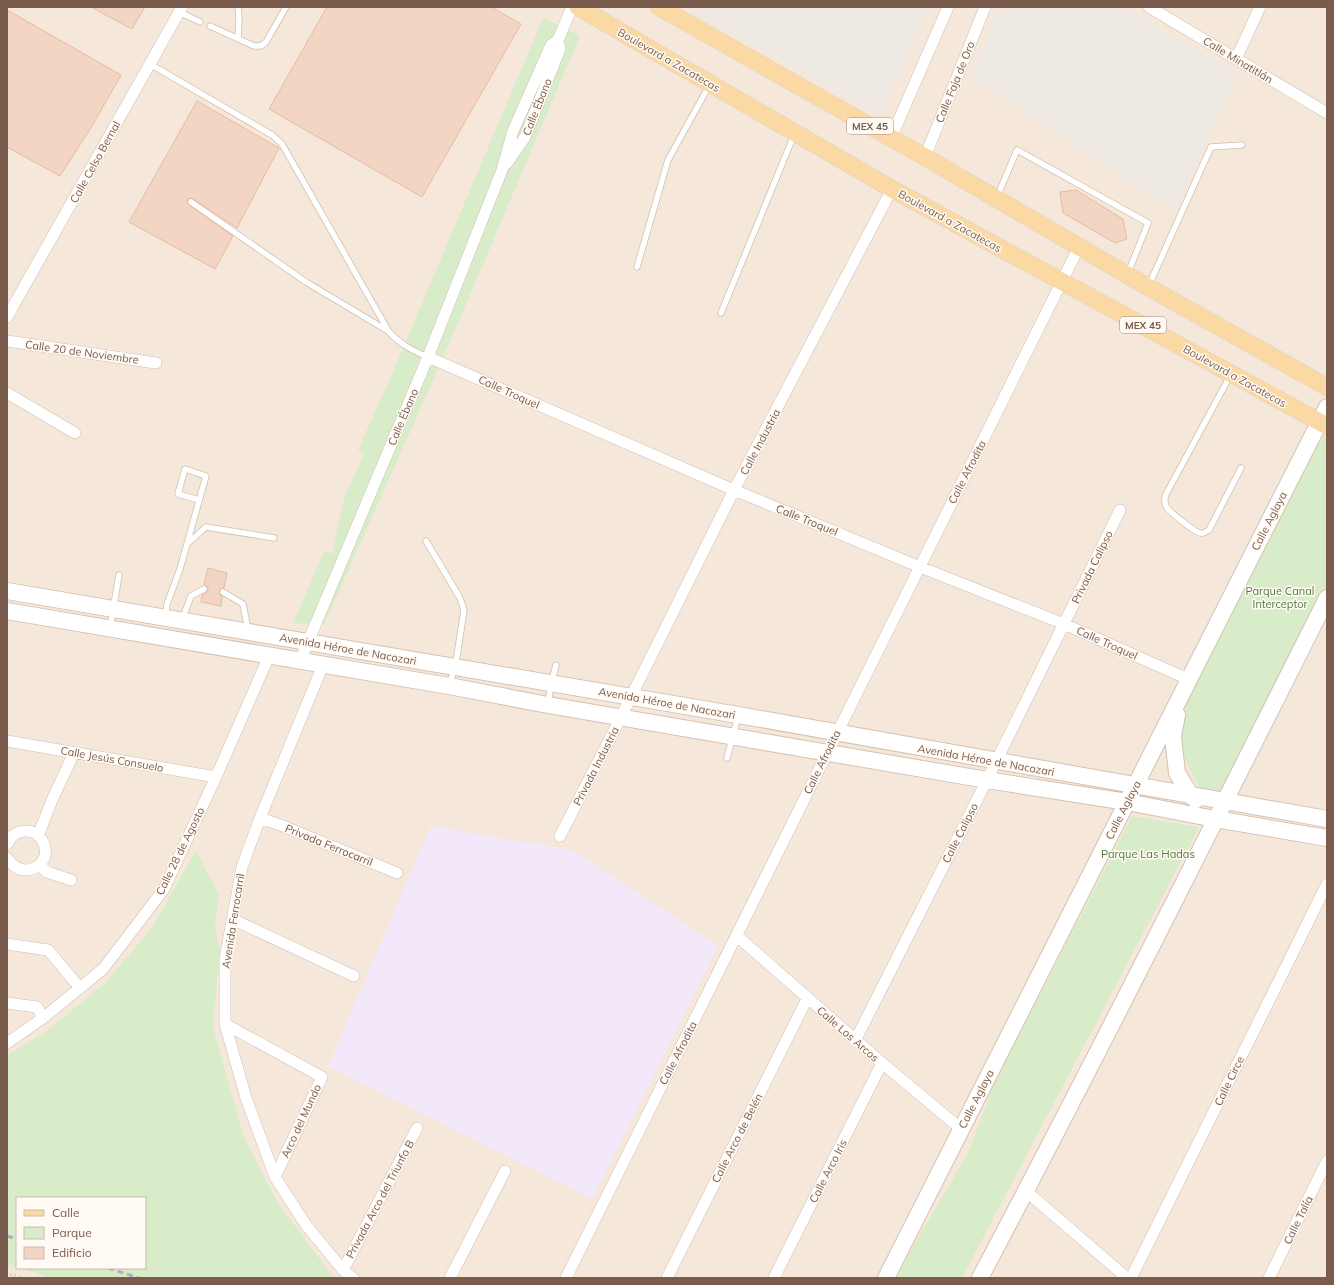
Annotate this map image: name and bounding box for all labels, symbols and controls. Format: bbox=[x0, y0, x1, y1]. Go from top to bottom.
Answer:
street label: Boulevard a Zacatecas bbox=[615, 25, 723, 95]
street label: Calle Minatitlán bbox=[1200, 34, 1276, 86]
street label: Calle Faja de Oro bbox=[932, 39, 978, 125]
street label: Calle Ébano bbox=[519, 76, 555, 138]
road number: MEX 45 bbox=[847, 118, 893, 134]
street label: Calle Celso Bernal bbox=[67, 119, 123, 205]
street label: Boulevard a Zacatecas bbox=[896, 187, 1004, 255]
road number: MEX 45 bbox=[1120, 317, 1166, 333]
street label: Calle 20 de Noviembre bbox=[24, 337, 140, 367]
street label: Boulevard a Zacatecas bbox=[1181, 342, 1289, 410]
street label: Calle Troquel bbox=[476, 372, 542, 412]
street label: Calle Ébano bbox=[385, 386, 421, 448]
street label: Calle Industria bbox=[737, 407, 783, 477]
street label: Calle Afrodita bbox=[945, 438, 989, 506]
street label: Calle Aglaya bbox=[1248, 489, 1290, 553]
street label: Calle Troquel bbox=[774, 501, 840, 539]
street label: Privada Calipso bbox=[1068, 528, 1116, 606]
park label: Parque Canal Interceptor bbox=[1246, 584, 1314, 611]
street label: Calle Troquel bbox=[1074, 623, 1140, 663]
street label: Avenida Héroe de Nacozari bbox=[278, 630, 418, 668]
street label: Avenida Héroe de Nacozari bbox=[597, 684, 737, 722]
street label: Privada Industria bbox=[570, 724, 622, 808]
street label: Calle Afrodita bbox=[800, 728, 844, 796]
street label: Avenida Héroe de Nacozari bbox=[916, 741, 1056, 779]
street label: Calle Jesús Consuelo bbox=[59, 743, 165, 775]
street label: Calle Aglaya bbox=[1102, 778, 1144, 842]
street label: Calle Calipso bbox=[939, 801, 981, 865]
street label: Calle 28 de Agosto bbox=[153, 805, 207, 897]
street label: Privada Ferrocarril bbox=[283, 821, 375, 869]
park label: Parque Las Hadas bbox=[1101, 847, 1195, 861]
street label: Avenida Ferrocarril bbox=[219, 872, 247, 970]
street label: Calle Los Arcos bbox=[814, 1003, 882, 1065]
street label: Calle Afrodita bbox=[656, 1019, 700, 1087]
street label: Calle Circe bbox=[1211, 1054, 1247, 1108]
street label: Calle Aglaya bbox=[955, 1067, 997, 1131]
street label: Arco del Mundo bbox=[278, 1082, 324, 1160]
street label: Calle Arco de Belén bbox=[708, 1091, 766, 1185]
street label: Privada Arco del Triunfo B bbox=[343, 1137, 417, 1261]
street label: Calle Arco Iris bbox=[806, 1137, 850, 1205]
street label: Calle Talía bbox=[1280, 1193, 1316, 1247]
legend bbox=[16, 1197, 146, 1269]
text: Calle bbox=[52, 1205, 79, 1220]
text: Parque bbox=[52, 1225, 92, 1240]
text: Edificio bbox=[52, 1245, 92, 1260]

